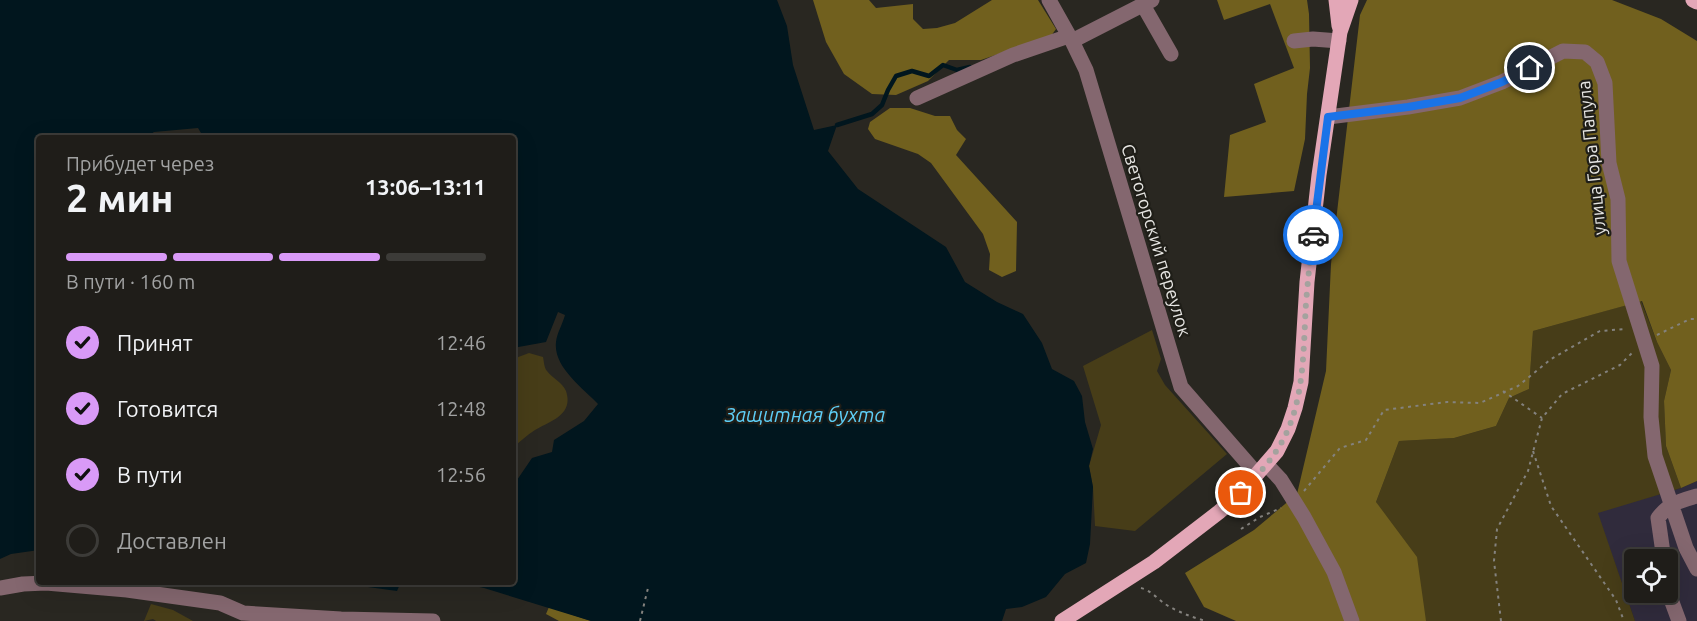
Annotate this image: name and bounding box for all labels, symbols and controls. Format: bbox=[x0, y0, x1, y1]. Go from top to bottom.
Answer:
pin bbox=[1504, 42, 1555, 93]
icon: home bbox=[1513, 51, 1546, 84]
street label: улица Гора Папула bbox=[1573, 80, 1609, 236]
street label: Светогорский переулок bbox=[1118, 141, 1196, 339]
text: Прибудет через bbox=[66, 152, 214, 175]
text: 13:06–13:11 bbox=[365, 174, 486, 199]
text: 2 мин bbox=[66, 176, 174, 219]
courier bbox=[1283, 205, 1343, 265]
icon: car bbox=[1297, 219, 1330, 252]
text: В пути · 160 m bbox=[66, 270, 195, 293]
icon: check bbox=[66, 326, 99, 359]
text: Принят bbox=[117, 330, 193, 355]
text: 12:46 bbox=[436, 331, 486, 354]
icon: check bbox=[66, 392, 99, 425]
text: Готовится bbox=[117, 396, 218, 421]
text: 12:48 bbox=[436, 397, 486, 420]
water label: Защитная бухта bbox=[724, 403, 885, 426]
icon: check bbox=[66, 458, 99, 491]
text: В пути bbox=[117, 462, 183, 487]
text: 12:56 bbox=[436, 463, 486, 486]
pin bbox=[1215, 467, 1266, 518]
icon: bag bbox=[1224, 476, 1257, 509]
text: Доставлен bbox=[117, 528, 227, 553]
map controls bbox=[1624, 549, 1678, 603]
button: locate bbox=[1624, 549, 1678, 603]

